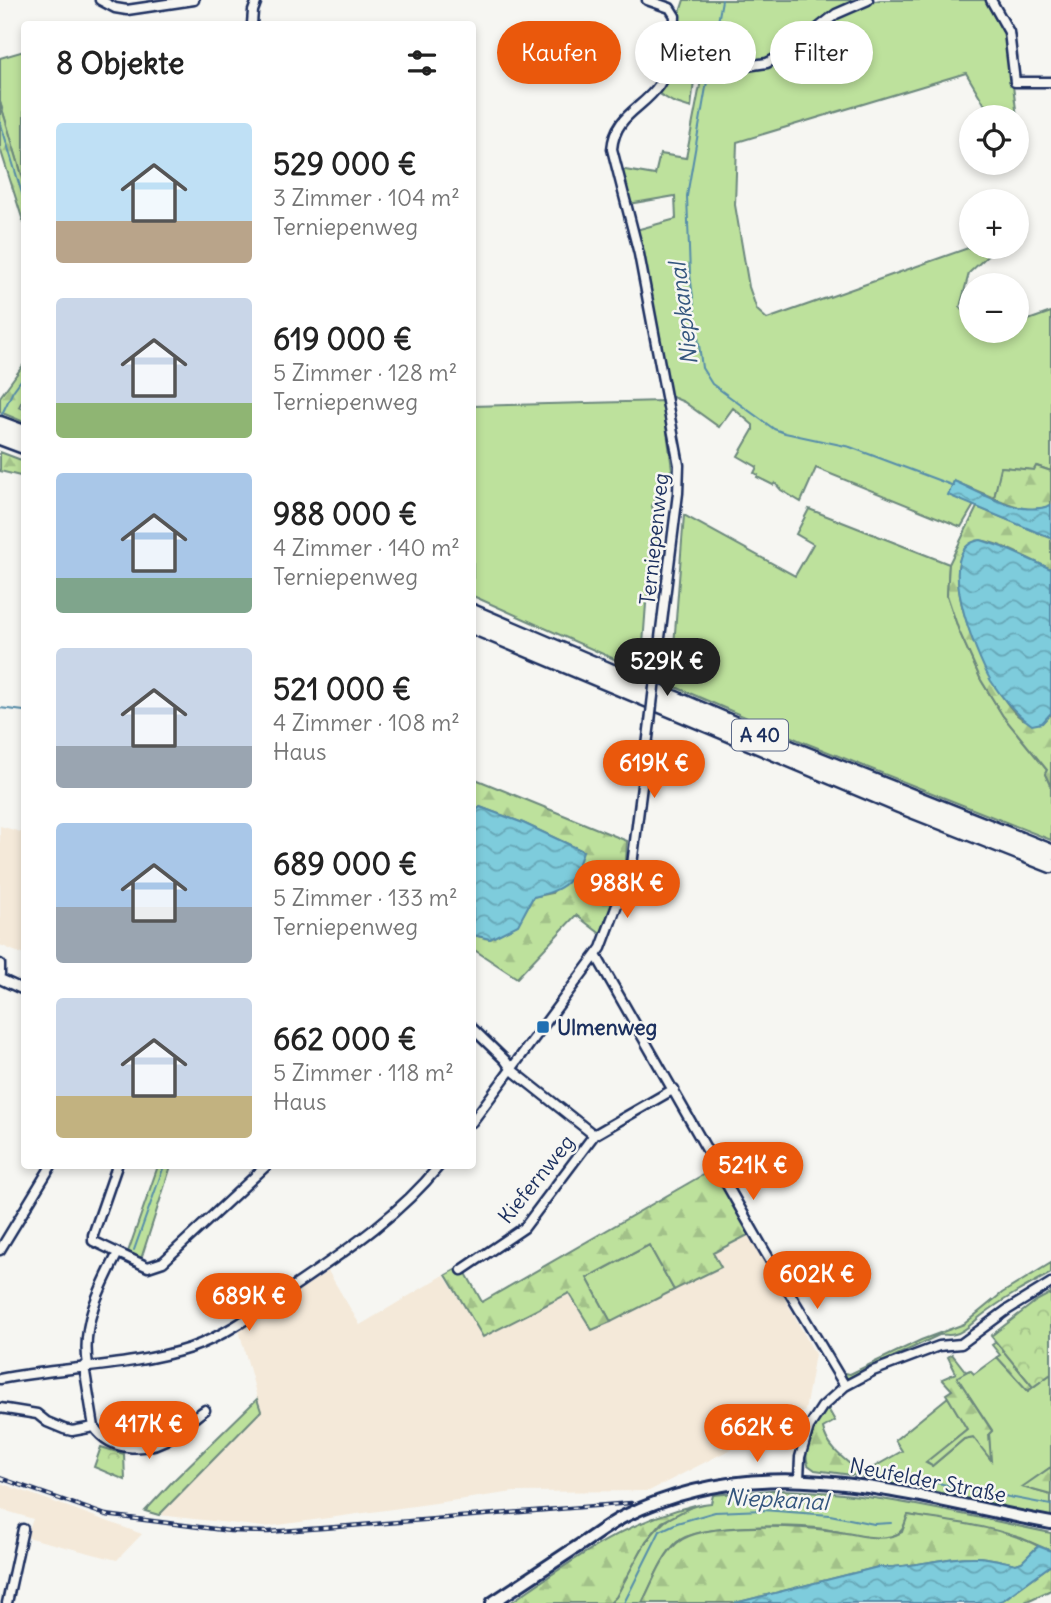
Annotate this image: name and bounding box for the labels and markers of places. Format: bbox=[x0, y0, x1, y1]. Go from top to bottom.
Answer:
pin: 529K € bbox=[610, 638, 724, 698]
pin: 619K € bbox=[597, 740, 711, 800]
pin: 988K € bbox=[570, 860, 684, 920]
place label: Ulmenweg bbox=[557, 1014, 657, 1041]
marker: Ulmenweg bbox=[535, 1019, 551, 1035]
pin: 521K € bbox=[696, 1142, 810, 1202]
pin: 602K € bbox=[760, 1252, 874, 1311]
pin: 689K € bbox=[192, 1274, 306, 1333]
pin: 417K € bbox=[92, 1402, 206, 1461]
pin: 662K € bbox=[700, 1404, 814, 1464]

